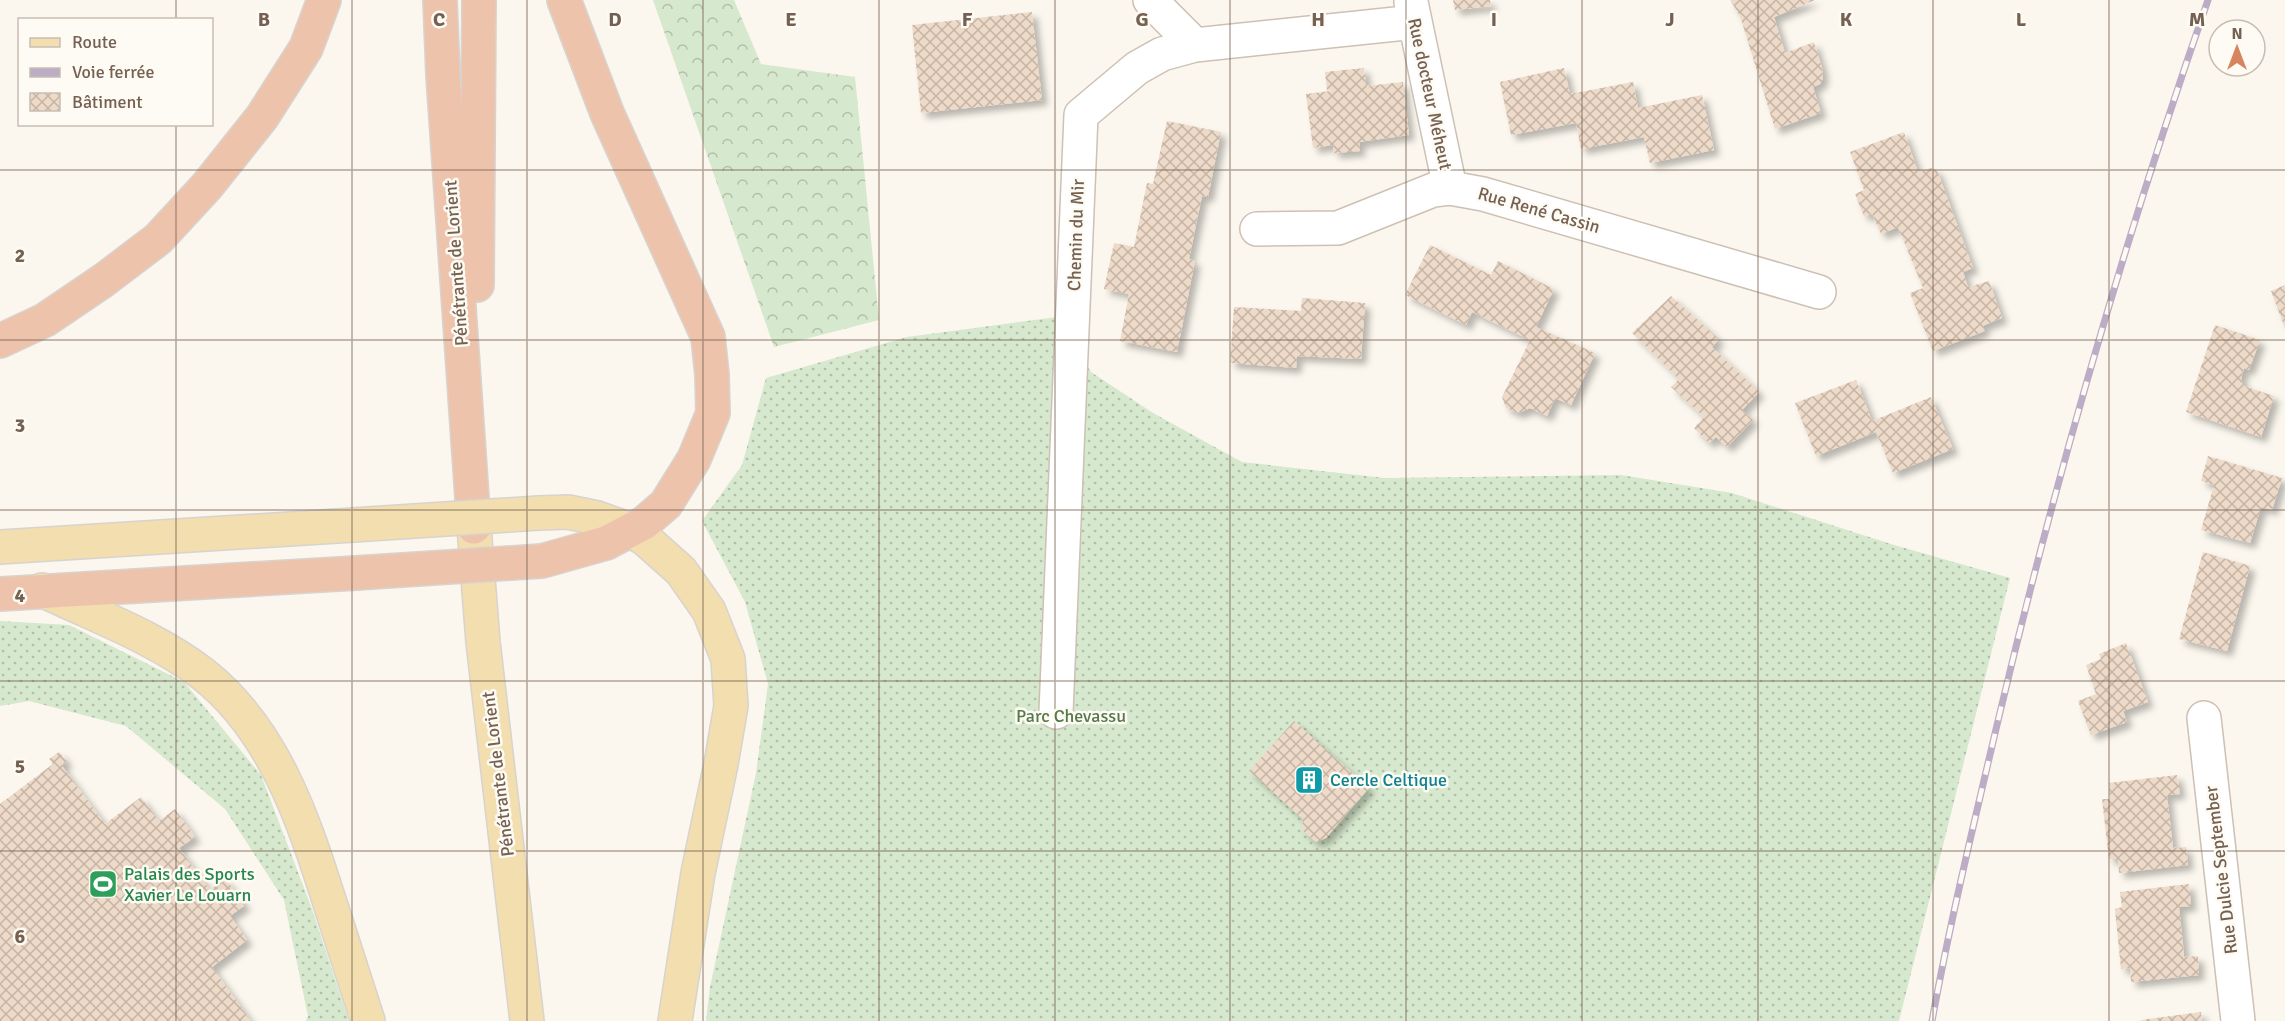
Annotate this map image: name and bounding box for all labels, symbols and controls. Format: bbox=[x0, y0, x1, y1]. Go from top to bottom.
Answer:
text: B bbox=[258, 7, 270, 32]
text: C bbox=[433, 7, 445, 32]
text: D bbox=[608, 7, 622, 32]
text: E bbox=[785, 7, 797, 32]
text: F bbox=[962, 7, 973, 32]
text: G bbox=[1135, 7, 1149, 32]
text: H bbox=[1311, 7, 1325, 32]
text: I bbox=[1491, 7, 1497, 32]
text: J bbox=[1665, 7, 1675, 32]
text: K bbox=[1840, 7, 1853, 32]
text: L bbox=[2016, 7, 2027, 32]
text: M bbox=[2189, 7, 2205, 32]
street label: Rue docteur Méheut bbox=[1403, 16, 1457, 172]
legend bbox=[18, 18, 213, 126]
north arrow bbox=[2207, 18, 2267, 78]
text: N bbox=[2231, 24, 2243, 44]
text: Route bbox=[72, 31, 117, 53]
text: Voie ferrée bbox=[72, 61, 154, 83]
text: Bâtiment bbox=[72, 91, 143, 113]
street label: Chemin du Mir bbox=[1063, 178, 1089, 291]
street label: Pénétrante de Lorient bbox=[439, 179, 473, 347]
street label: Rue René Cassin bbox=[1475, 182, 1603, 238]
text: 2 bbox=[15, 243, 25, 268]
text: 3 bbox=[15, 413, 25, 438]
text: 4 bbox=[15, 583, 26, 608]
street label: Pénétrante de Lorient bbox=[477, 690, 519, 858]
park label: Parc Chevassu bbox=[1016, 705, 1126, 727]
text: 5 bbox=[15, 754, 25, 779]
building icon: Cercle Celtique bbox=[1293, 764, 1325, 796]
place label: Cercle Celtique bbox=[1330, 769, 1447, 791]
street label: Rue Dulcie September bbox=[2200, 784, 2242, 955]
place label: Palais des Sports Xavier Le Louarn bbox=[124, 863, 255, 906]
sports icon: Palais des Sports Xavier Le Louarn bbox=[87, 868, 119, 900]
text: 6 bbox=[15, 924, 26, 949]

